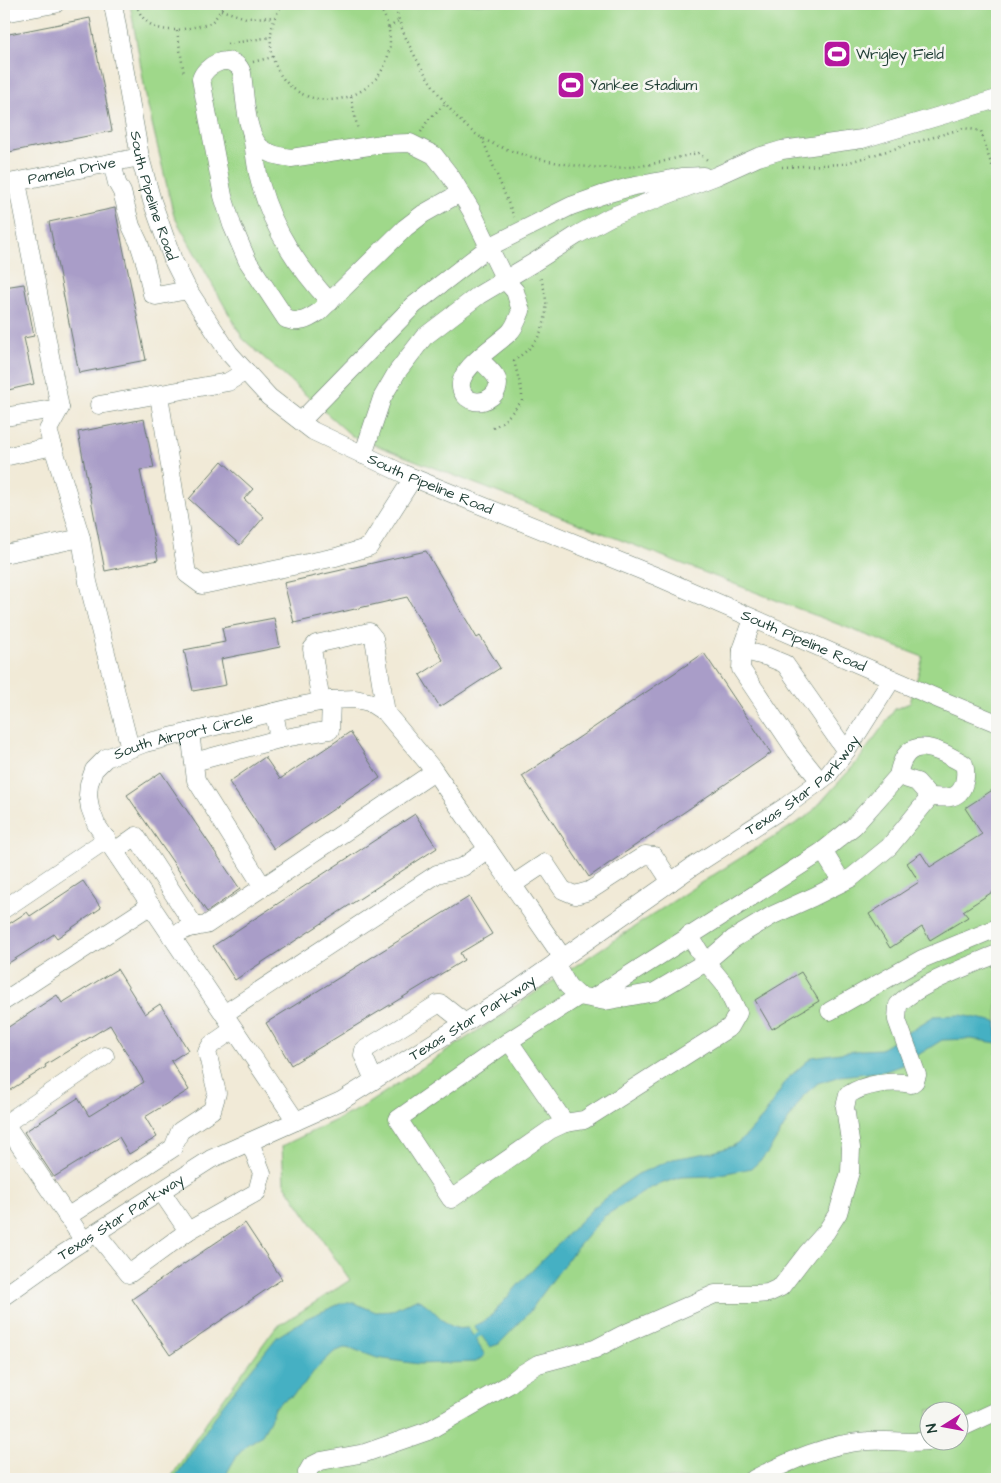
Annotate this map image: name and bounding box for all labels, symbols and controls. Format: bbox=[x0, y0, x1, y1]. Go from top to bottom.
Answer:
sports icon: Wrigley Field bbox=[822, 39, 852, 69]
place label: Wrigley Field bbox=[856, 44, 944, 66]
sports icon: Yankee Stadium bbox=[556, 70, 586, 100]
place label: Yankee Stadium bbox=[590, 75, 698, 96]
street label: South Pipeline Road bbox=[125, 129, 183, 263]
street label: Pamela Drive bbox=[26, 152, 117, 190]
street label: South Pipeline Road bbox=[364, 448, 496, 520]
street label: South Pipeline Road bbox=[738, 604, 870, 677]
street label: South Airport Circle bbox=[111, 707, 255, 765]
street label: Texas Star Parkway bbox=[741, 731, 865, 840]
street label: Texas Star Parkway bbox=[405, 970, 540, 1066]
street label: Texas Star Parkway bbox=[54, 1169, 188, 1265]
north arrow bbox=[918, 1400, 968, 1450]
text: N bbox=[922, 1422, 943, 1435]

